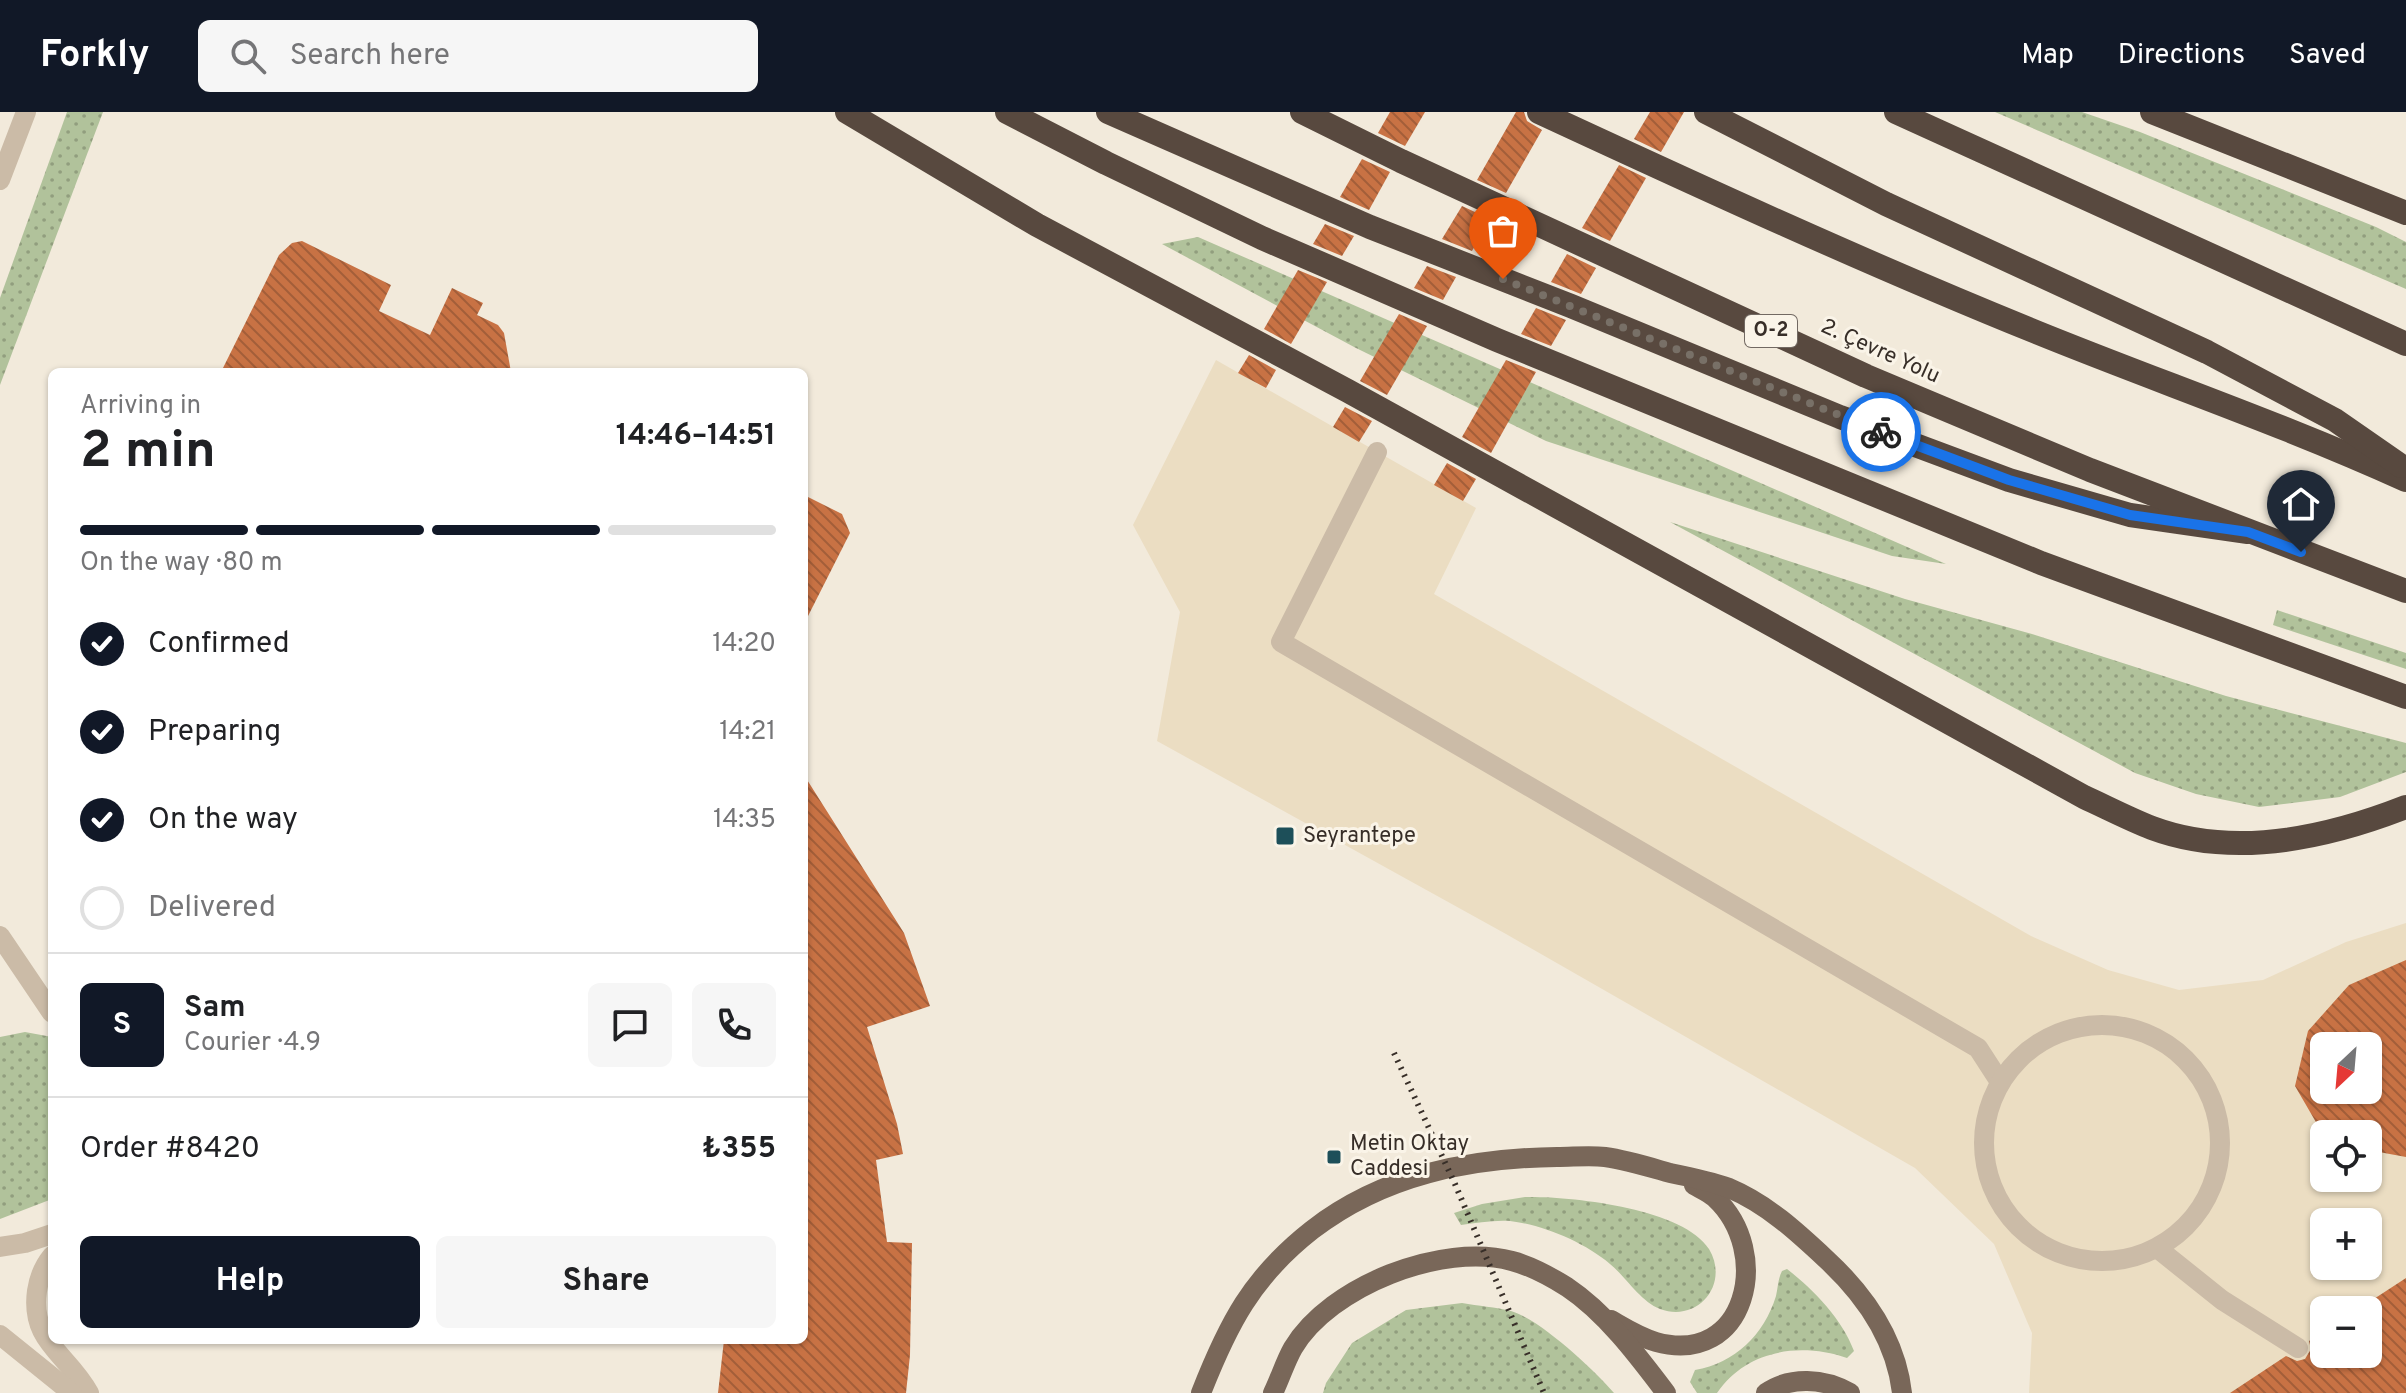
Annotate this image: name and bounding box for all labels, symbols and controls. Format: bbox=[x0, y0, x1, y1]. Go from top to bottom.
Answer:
search box bbox=[198, 20, 758, 92]
text: Forkly bbox=[40, 32, 150, 81]
icon: search bbox=[226, 34, 270, 78]
text: Search here bbox=[290, 38, 450, 75]
text: Map bbox=[2021, 38, 2074, 74]
text: Directions bbox=[2118, 38, 2245, 74]
text: Saved bbox=[2289, 38, 2366, 74]
pin bbox=[1469, 197, 1537, 279]
icon: bag bbox=[1481, 209, 1525, 253]
street label: 2. Çevre Yolu bbox=[1816, 314, 1944, 390]
road number: O-2 bbox=[1745, 315, 1797, 347]
text: Arriving in bbox=[80, 390, 201, 423]
courier bbox=[1841, 392, 1921, 472]
icon: bike bbox=[1859, 410, 1903, 454]
text: 14:46–14:51 bbox=[616, 418, 776, 455]
text: 2 min bbox=[80, 420, 216, 486]
pin bbox=[2267, 470, 2335, 552]
icon: home bbox=[2279, 482, 2323, 526]
text: On the way · 80 m bbox=[80, 547, 283, 580]
icon: check bbox=[80, 622, 124, 666]
text: Confirmed bbox=[148, 626, 290, 663]
text: 14:20 bbox=[712, 628, 776, 661]
icon: check bbox=[80, 710, 124, 754]
text: Preparing bbox=[148, 714, 281, 751]
text: 14:21 bbox=[719, 716, 776, 749]
icon: check bbox=[80, 798, 124, 842]
text: On the way bbox=[148, 802, 298, 839]
text: 14:35 bbox=[713, 804, 776, 837]
place label: Seyrantepe bbox=[1303, 823, 1416, 850]
marker: Seyrantepe bbox=[1274, 825, 1296, 847]
text: Delivered bbox=[148, 890, 276, 927]
button: chat bbox=[588, 983, 672, 1067]
button: phone bbox=[692, 983, 776, 1067]
text: Sam bbox=[184, 990, 246, 1027]
text: S bbox=[113, 1007, 131, 1044]
text: Courier · 4.9 bbox=[184, 1027, 321, 1060]
north arrow bbox=[2310, 1032, 2382, 1104]
map controls bbox=[2310, 1032, 2382, 1368]
button: locate bbox=[2310, 1120, 2382, 1192]
text: Order #8420 bbox=[80, 1131, 260, 1168]
text: ₺355 bbox=[702, 1131, 776, 1168]
place label: Metin Oktay Caddesi bbox=[1350, 1131, 1469, 1183]
marker: Metin Oktay Caddesi bbox=[1325, 1148, 1343, 1166]
button: + bbox=[2310, 1208, 2382, 1280]
button: Help bbox=[80, 1236, 420, 1328]
button: Share bbox=[436, 1236, 776, 1328]
button: − bbox=[2310, 1296, 2382, 1368]

